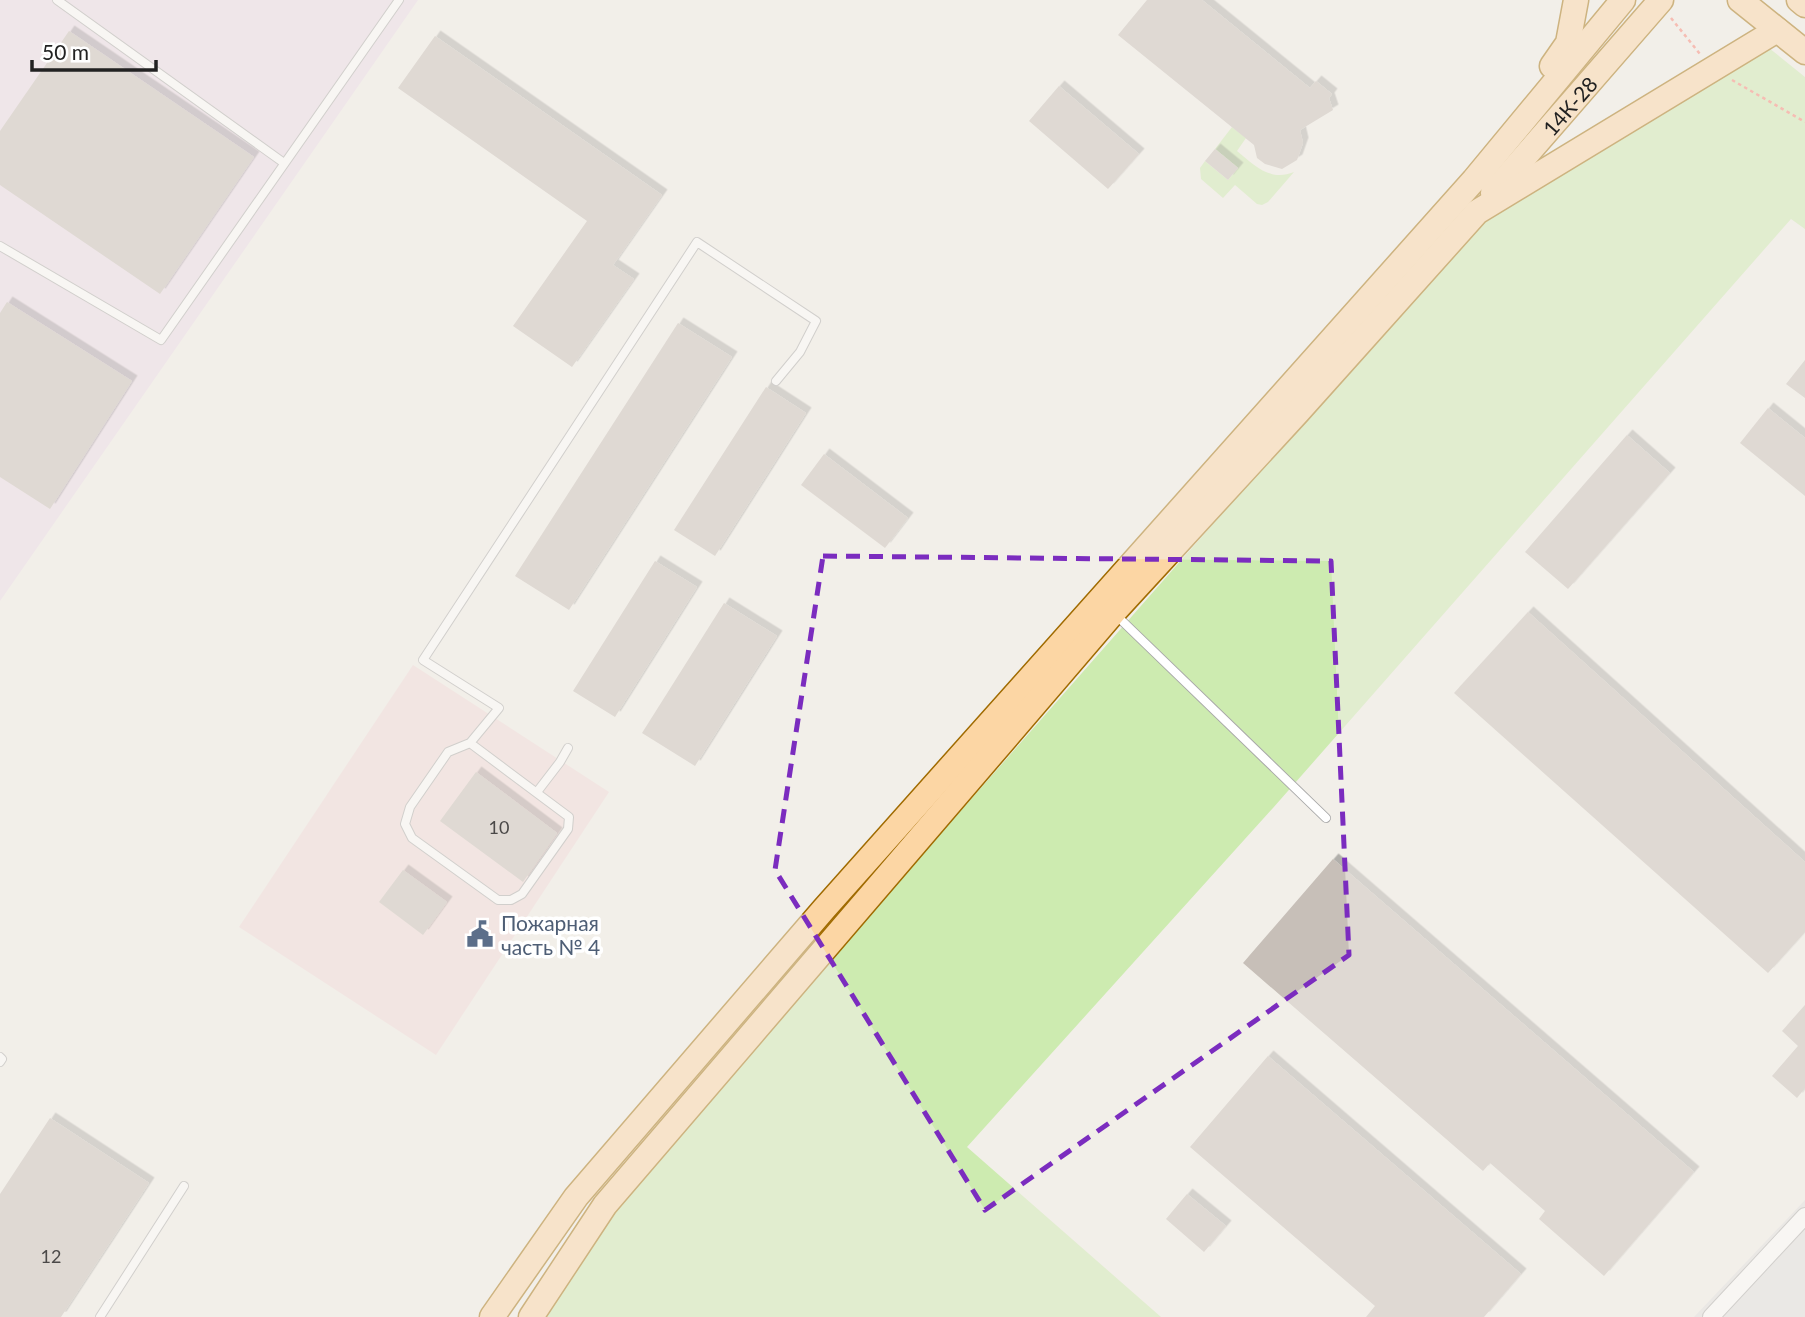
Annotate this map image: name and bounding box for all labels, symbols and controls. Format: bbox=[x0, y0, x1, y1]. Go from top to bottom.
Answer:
scale bar bbox=[32, 28, 156, 72]
text: 50 m bbox=[42, 39, 89, 64]
street label: 14К-28 bbox=[1537, 71, 1602, 140]
house number: 10 bbox=[489, 816, 509, 838]
place label: Пожарная часть № 4 bbox=[501, 910, 600, 959]
public building icon: Пожарная часть № 4 bbox=[465, 919, 495, 949]
house number: 12 bbox=[41, 1245, 61, 1267]

